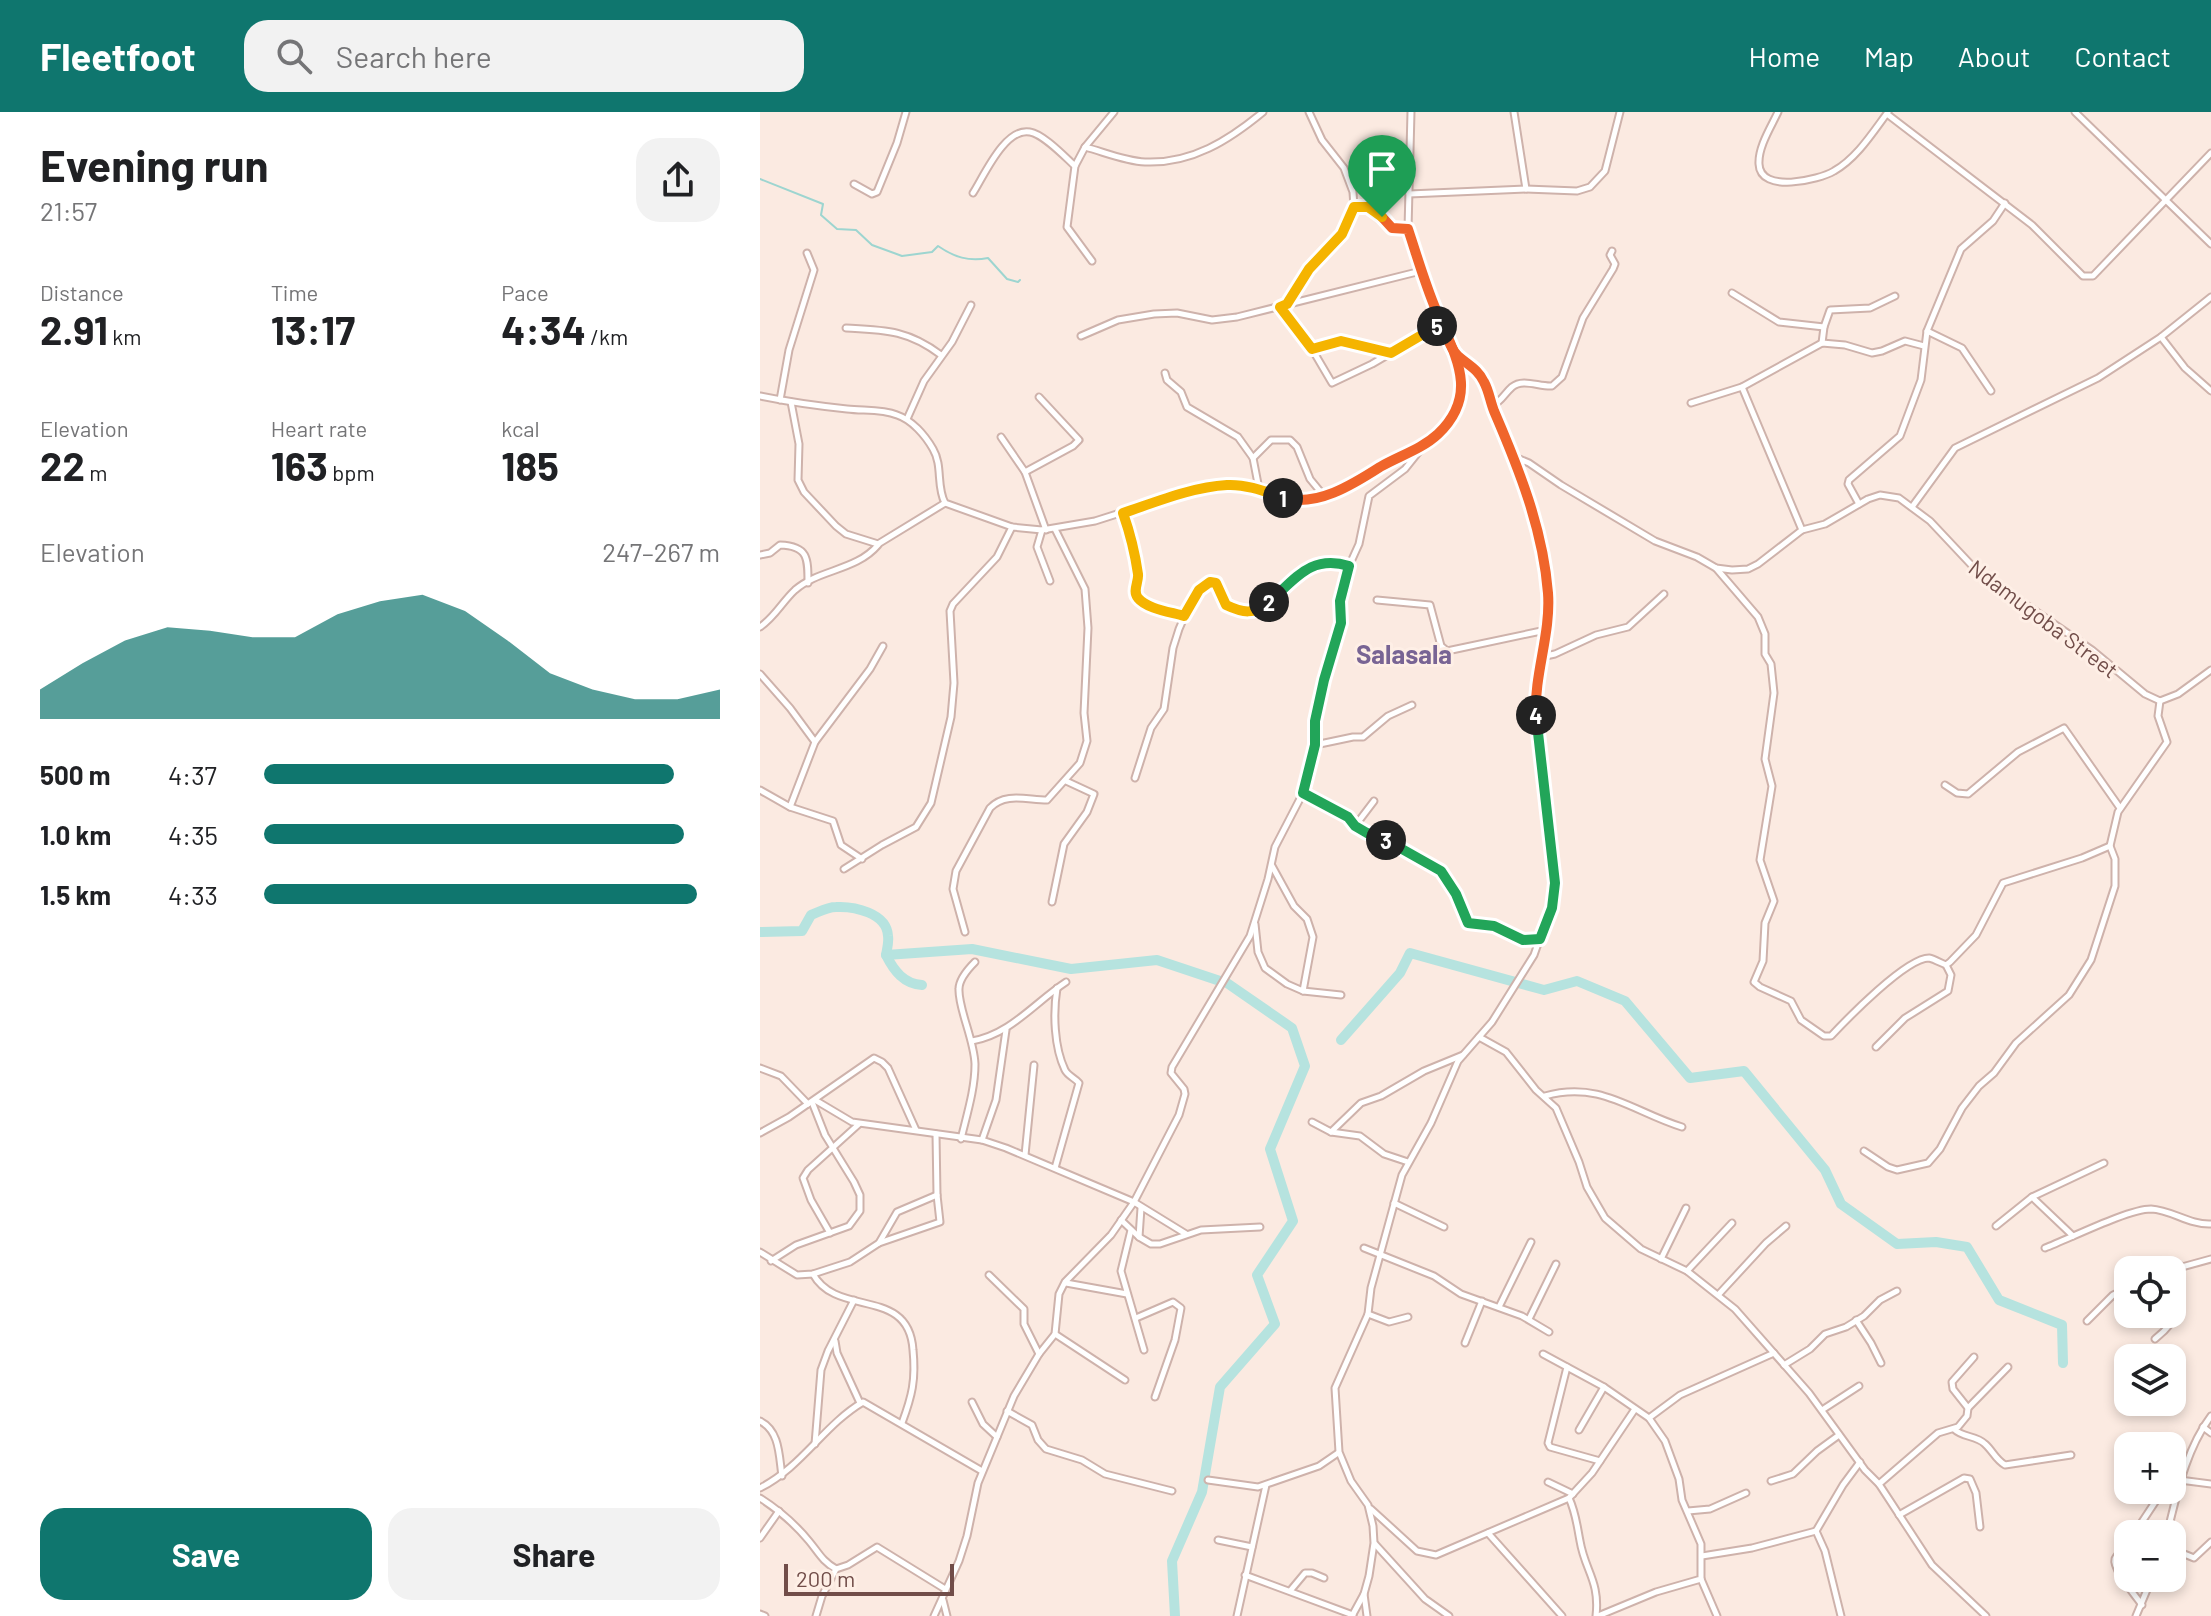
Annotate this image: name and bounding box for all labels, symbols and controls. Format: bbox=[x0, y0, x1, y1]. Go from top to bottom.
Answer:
search box bbox=[244, 20, 804, 92]
text: Fleetfoot bbox=[40, 33, 196, 79]
icon: search bbox=[272, 34, 316, 78]
text: Search here bbox=[336, 38, 492, 74]
text: Home bbox=[1749, 39, 1820, 73]
text: Map bbox=[1864, 39, 1914, 73]
text: About bbox=[1958, 39, 2030, 73]
text: Contact bbox=[2074, 39, 2171, 73]
pin bbox=[1348, 135, 1416, 217]
text: Evening run bbox=[40, 138, 269, 191]
button: share bbox=[636, 138, 720, 222]
icon: arrive bbox=[1360, 147, 1404, 191]
text: 21:57 bbox=[40, 195, 97, 226]
text: Distance bbox=[40, 279, 124, 305]
text: Time bbox=[271, 279, 318, 305]
text: Pace bbox=[501, 279, 549, 305]
text: 2.91 bbox=[40, 305, 108, 353]
text: 13:17 bbox=[271, 305, 355, 353]
text: 4:34 bbox=[501, 305, 586, 353]
pin: 5 bbox=[1417, 306, 1457, 346]
text: 5 bbox=[1431, 313, 1443, 339]
text: km bbox=[108, 323, 141, 349]
text: /km bbox=[586, 323, 628, 349]
text: Elevation bbox=[40, 415, 129, 441]
text: Heart rate bbox=[271, 415, 367, 441]
text: kcal bbox=[501, 415, 540, 441]
text: 22 bbox=[40, 441, 85, 489]
text: 163 bbox=[271, 441, 328, 489]
text: 185 bbox=[501, 441, 559, 489]
text: m bbox=[85, 459, 107, 485]
text: bpm bbox=[328, 459, 375, 485]
pin: 1 bbox=[1263, 478, 1303, 518]
text: 1 bbox=[1279, 485, 1287, 511]
text: Elevation bbox=[40, 536, 145, 567]
text: 247–267 m bbox=[602, 536, 720, 567]
street label: Ndamugoba Street bbox=[1964, 554, 2124, 682]
pin: 2 bbox=[1249, 582, 1289, 622]
text: 2 bbox=[1263, 589, 1275, 615]
district label: Salasala bbox=[1356, 638, 1452, 669]
pin: 4 bbox=[1516, 695, 1556, 735]
text: 4 bbox=[1529, 702, 1543, 728]
text: 500 m bbox=[40, 759, 111, 790]
text: 4:37 bbox=[168, 759, 217, 790]
text: 1.0 km bbox=[40, 819, 111, 850]
text: 4:35 bbox=[168, 819, 218, 850]
pin: 3 bbox=[1366, 820, 1406, 860]
text: 3 bbox=[1380, 827, 1392, 853]
text: 1.5 km bbox=[40, 879, 111, 910]
text: 4:33 bbox=[168, 879, 218, 910]
map controls bbox=[2114, 1256, 2186, 1592]
button: locate bbox=[2114, 1256, 2186, 1328]
button: layers bbox=[2114, 1344, 2186, 1416]
button: + bbox=[2114, 1432, 2186, 1504]
button: Save bbox=[40, 1508, 372, 1600]
button: Share bbox=[388, 1508, 720, 1600]
button: − bbox=[2114, 1520, 2186, 1592]
scale bar bbox=[784, 1560, 954, 1596]
text: 200 m bbox=[796, 1565, 855, 1591]

